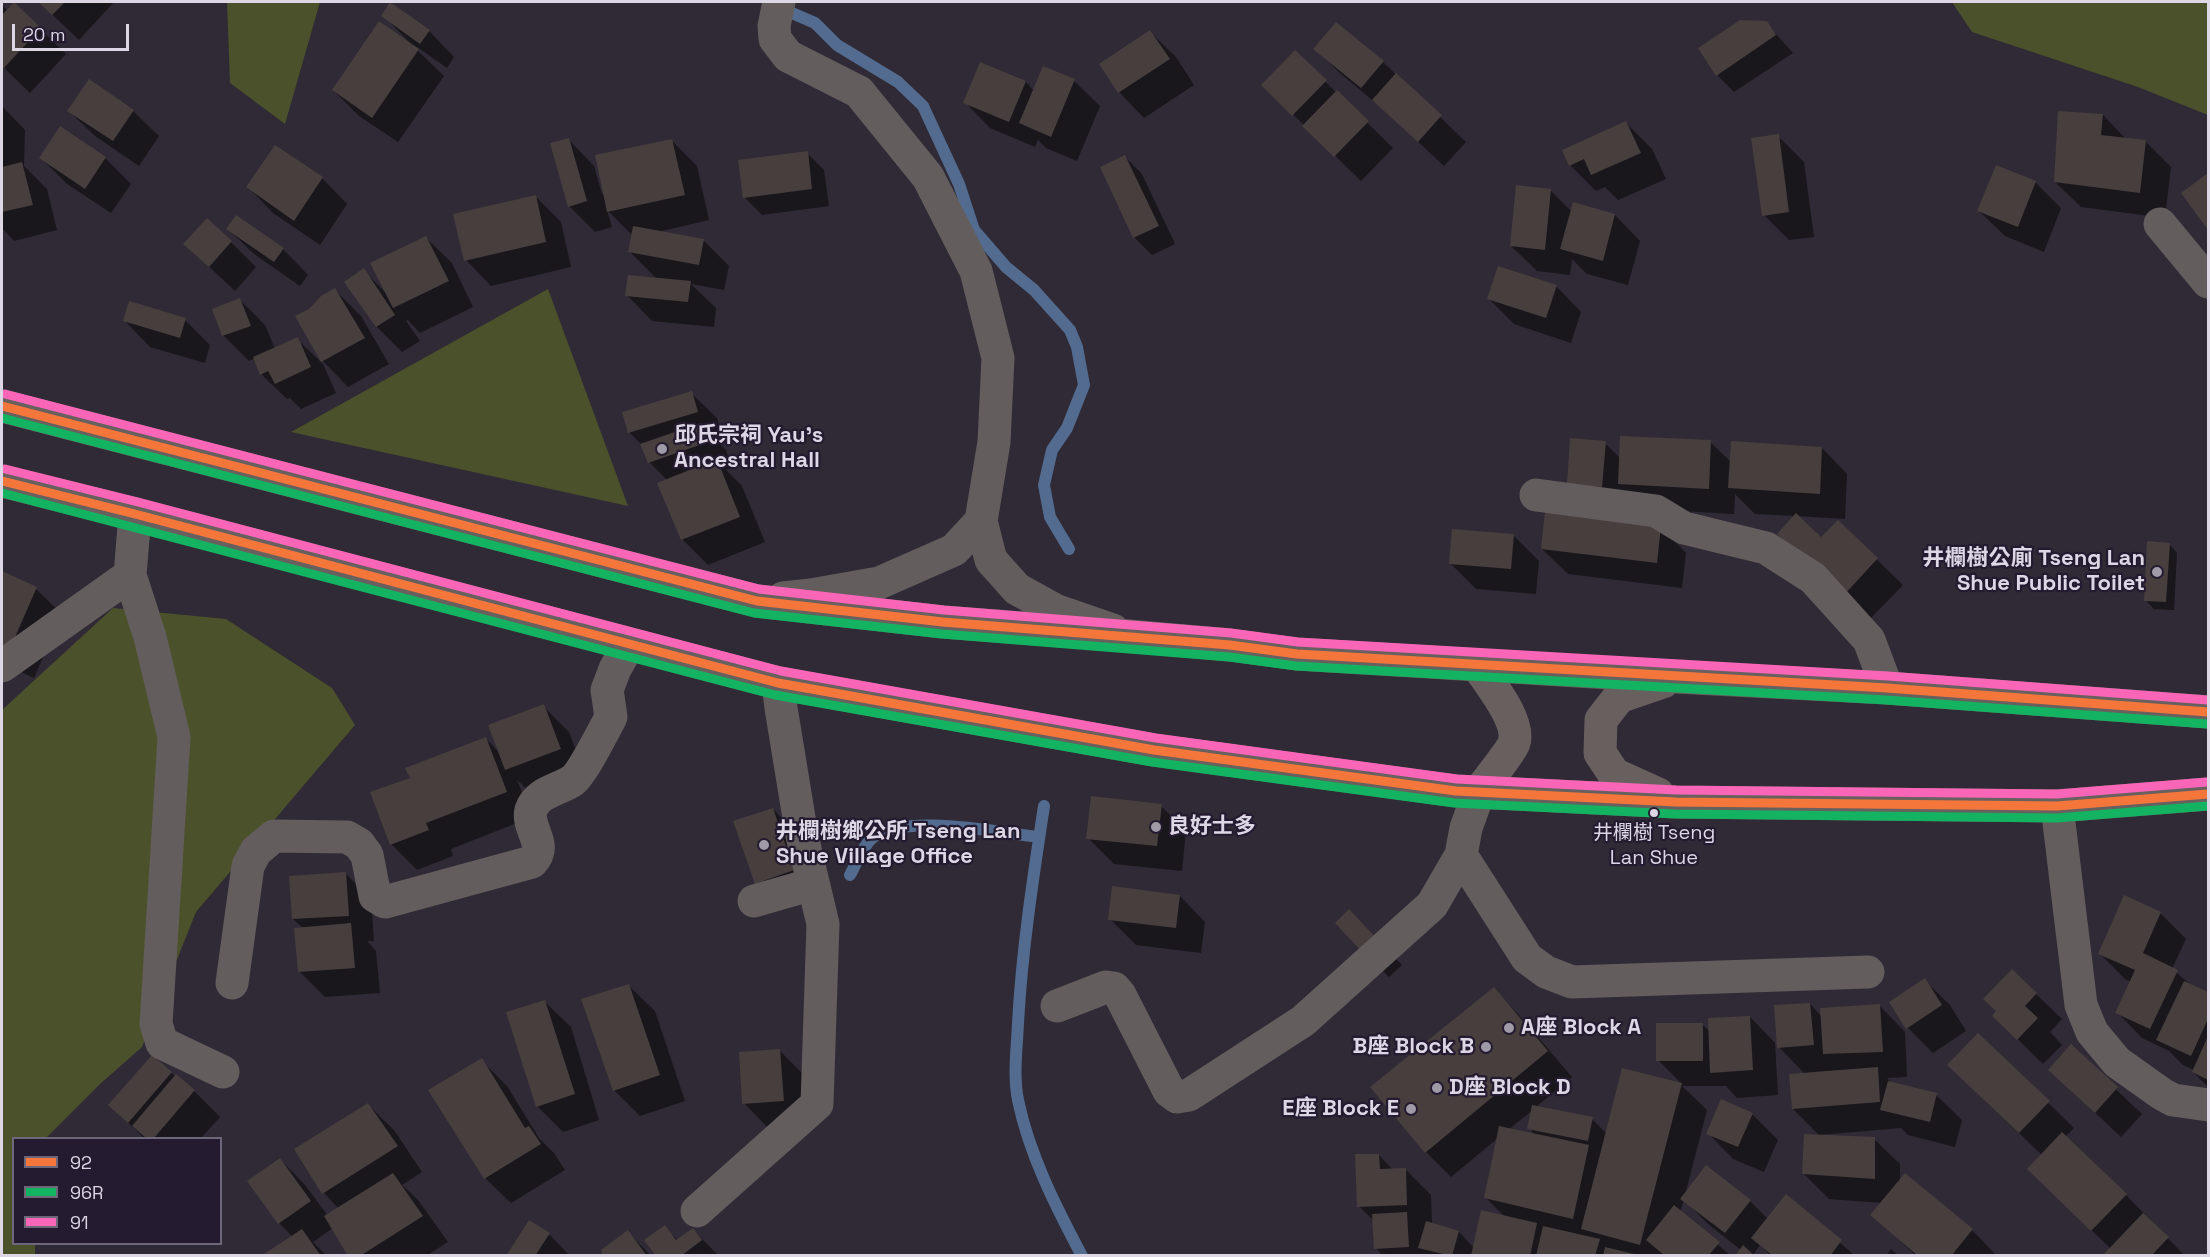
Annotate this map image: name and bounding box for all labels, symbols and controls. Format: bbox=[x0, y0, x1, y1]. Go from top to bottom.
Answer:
scale bar bbox=[15, 12, 132, 50]
text: 20 m bbox=[23, 23, 66, 46]
place label: 邱氏宗祠 Yau's Ancestral Hall bbox=[674, 423, 823, 475]
marker: 邱氏宗祠 Yau's Ancestral Hall bbox=[655, 442, 669, 456]
place label: 井欄樹公廁 Tseng Lan Shue Public Toilet bbox=[1923, 546, 2145, 598]
marker: 井欄樹公廁 Tseng Lan Shue Public Toilet bbox=[2150, 565, 2164, 579]
marker: 井欄樹 Tseng Lan Shue bbox=[1648, 807, 1660, 819]
place label: 良好士多 bbox=[1168, 814, 1256, 840]
place label: 井欄樹鄉公所 Tseng Lan Shue Village Office bbox=[776, 819, 1020, 870]
marker: 良好士多 bbox=[1149, 820, 1163, 834]
place label: 井欄樹 Tseng Lan Shue bbox=[1593, 822, 1715, 869]
marker: 井欄樹鄉公所 Tseng Lan Shue Village Office bbox=[757, 838, 771, 852]
place label: A座 Block A bbox=[1521, 1015, 1641, 1041]
marker: A座 Block A bbox=[1502, 1021, 1516, 1035]
place label: B座 Block B bbox=[1352, 1034, 1474, 1060]
marker: B座 Block B bbox=[1479, 1040, 1493, 1054]
place label: D座 Block D bbox=[1449, 1075, 1571, 1101]
marker: D座 Block D bbox=[1430, 1081, 1444, 1095]
place label: E座 Block E bbox=[1282, 1096, 1399, 1122]
marker: E座 Block E bbox=[1404, 1102, 1418, 1116]
legend bbox=[12, 1137, 222, 1245]
text: 92 bbox=[70, 1151, 92, 1174]
text: 96R bbox=[70, 1181, 103, 1204]
text: 91 bbox=[70, 1211, 89, 1234]

